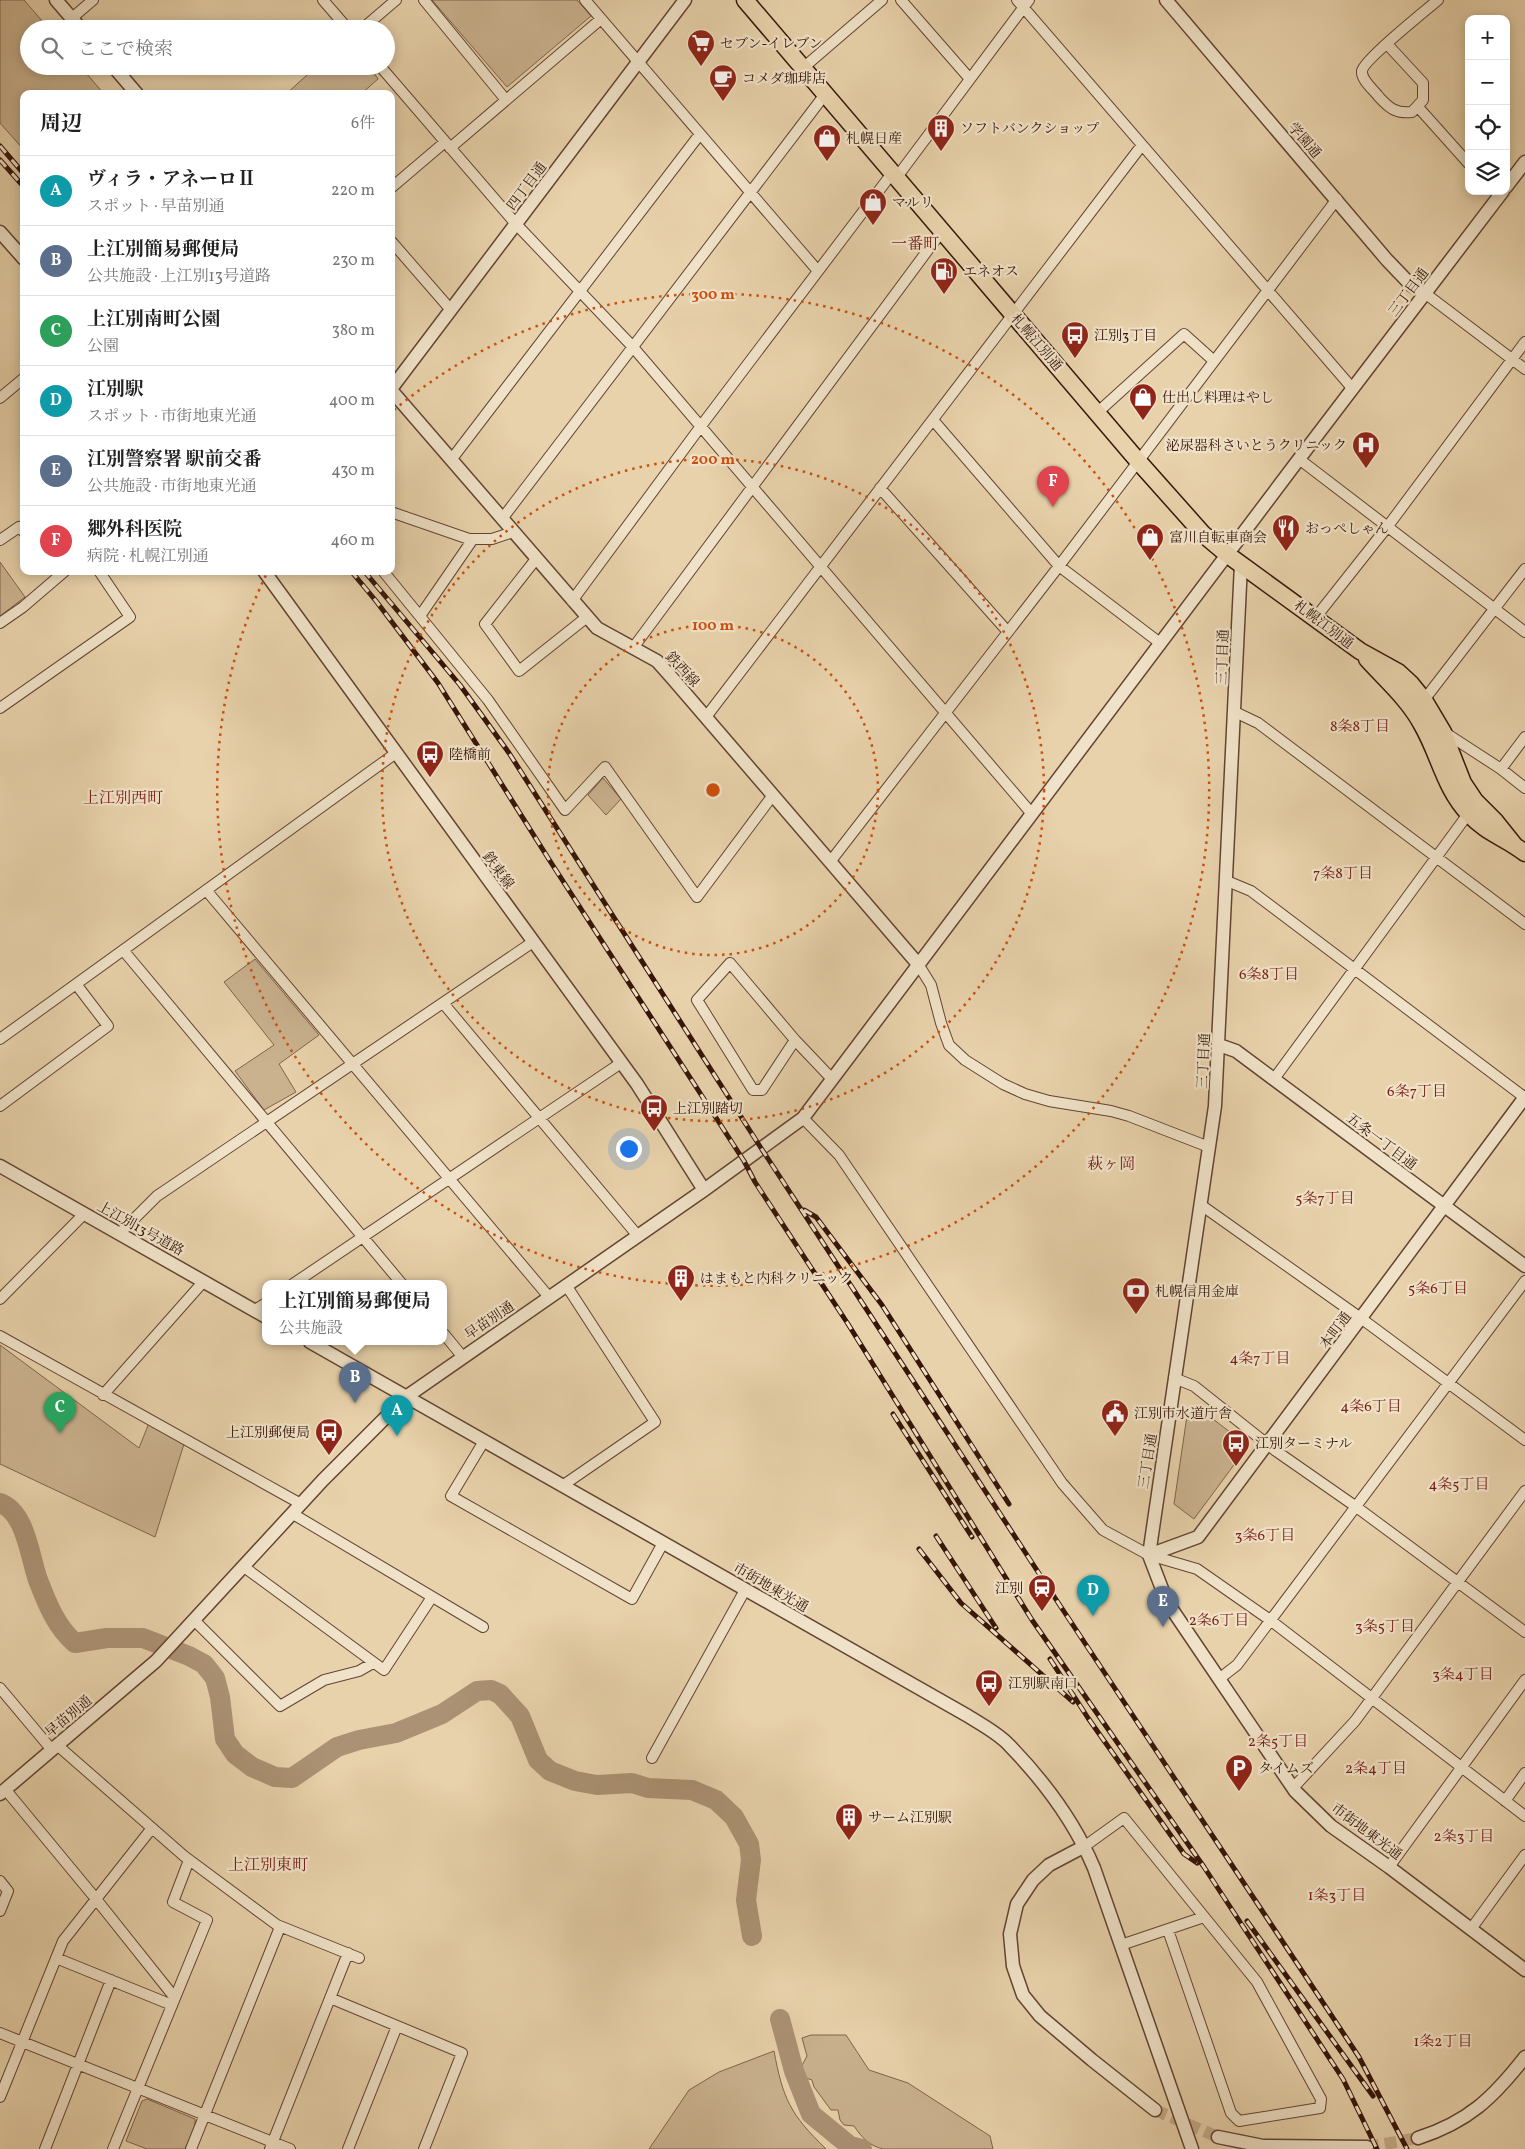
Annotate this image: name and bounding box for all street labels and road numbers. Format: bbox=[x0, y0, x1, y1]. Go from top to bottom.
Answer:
street label: 学園通 bbox=[1283, 119, 1325, 163]
street label: 四丁目通 bbox=[503, 159, 552, 215]
street label: 三丁目通 bbox=[1385, 265, 1434, 321]
street label: 札幌江別通 bbox=[1006, 310, 1066, 376]
street label: 札幌江別通 bbox=[1289, 597, 1357, 654]
street label: 三丁目通 bbox=[1213, 629, 1234, 685]
street label: 鉄西線 bbox=[661, 648, 703, 692]
street label: 鉄東線 bbox=[478, 848, 518, 893]
street label: 三丁目通 bbox=[1194, 1033, 1215, 1090]
street label: 五条一丁目通 bbox=[1342, 1109, 1420, 1175]
street label: 上江別13号道路 bbox=[93, 1198, 187, 1261]
street label: 早苗別通 bbox=[461, 1298, 518, 1345]
street label: 本町通 bbox=[1316, 1308, 1356, 1353]
street label: 三丁目通 bbox=[1135, 1432, 1162, 1490]
street label: 市街地東光通 bbox=[729, 1559, 811, 1618]
street label: 早苗別通 bbox=[41, 1692, 97, 1742]
street label: 市街地東光通 bbox=[1327, 1799, 1405, 1865]

